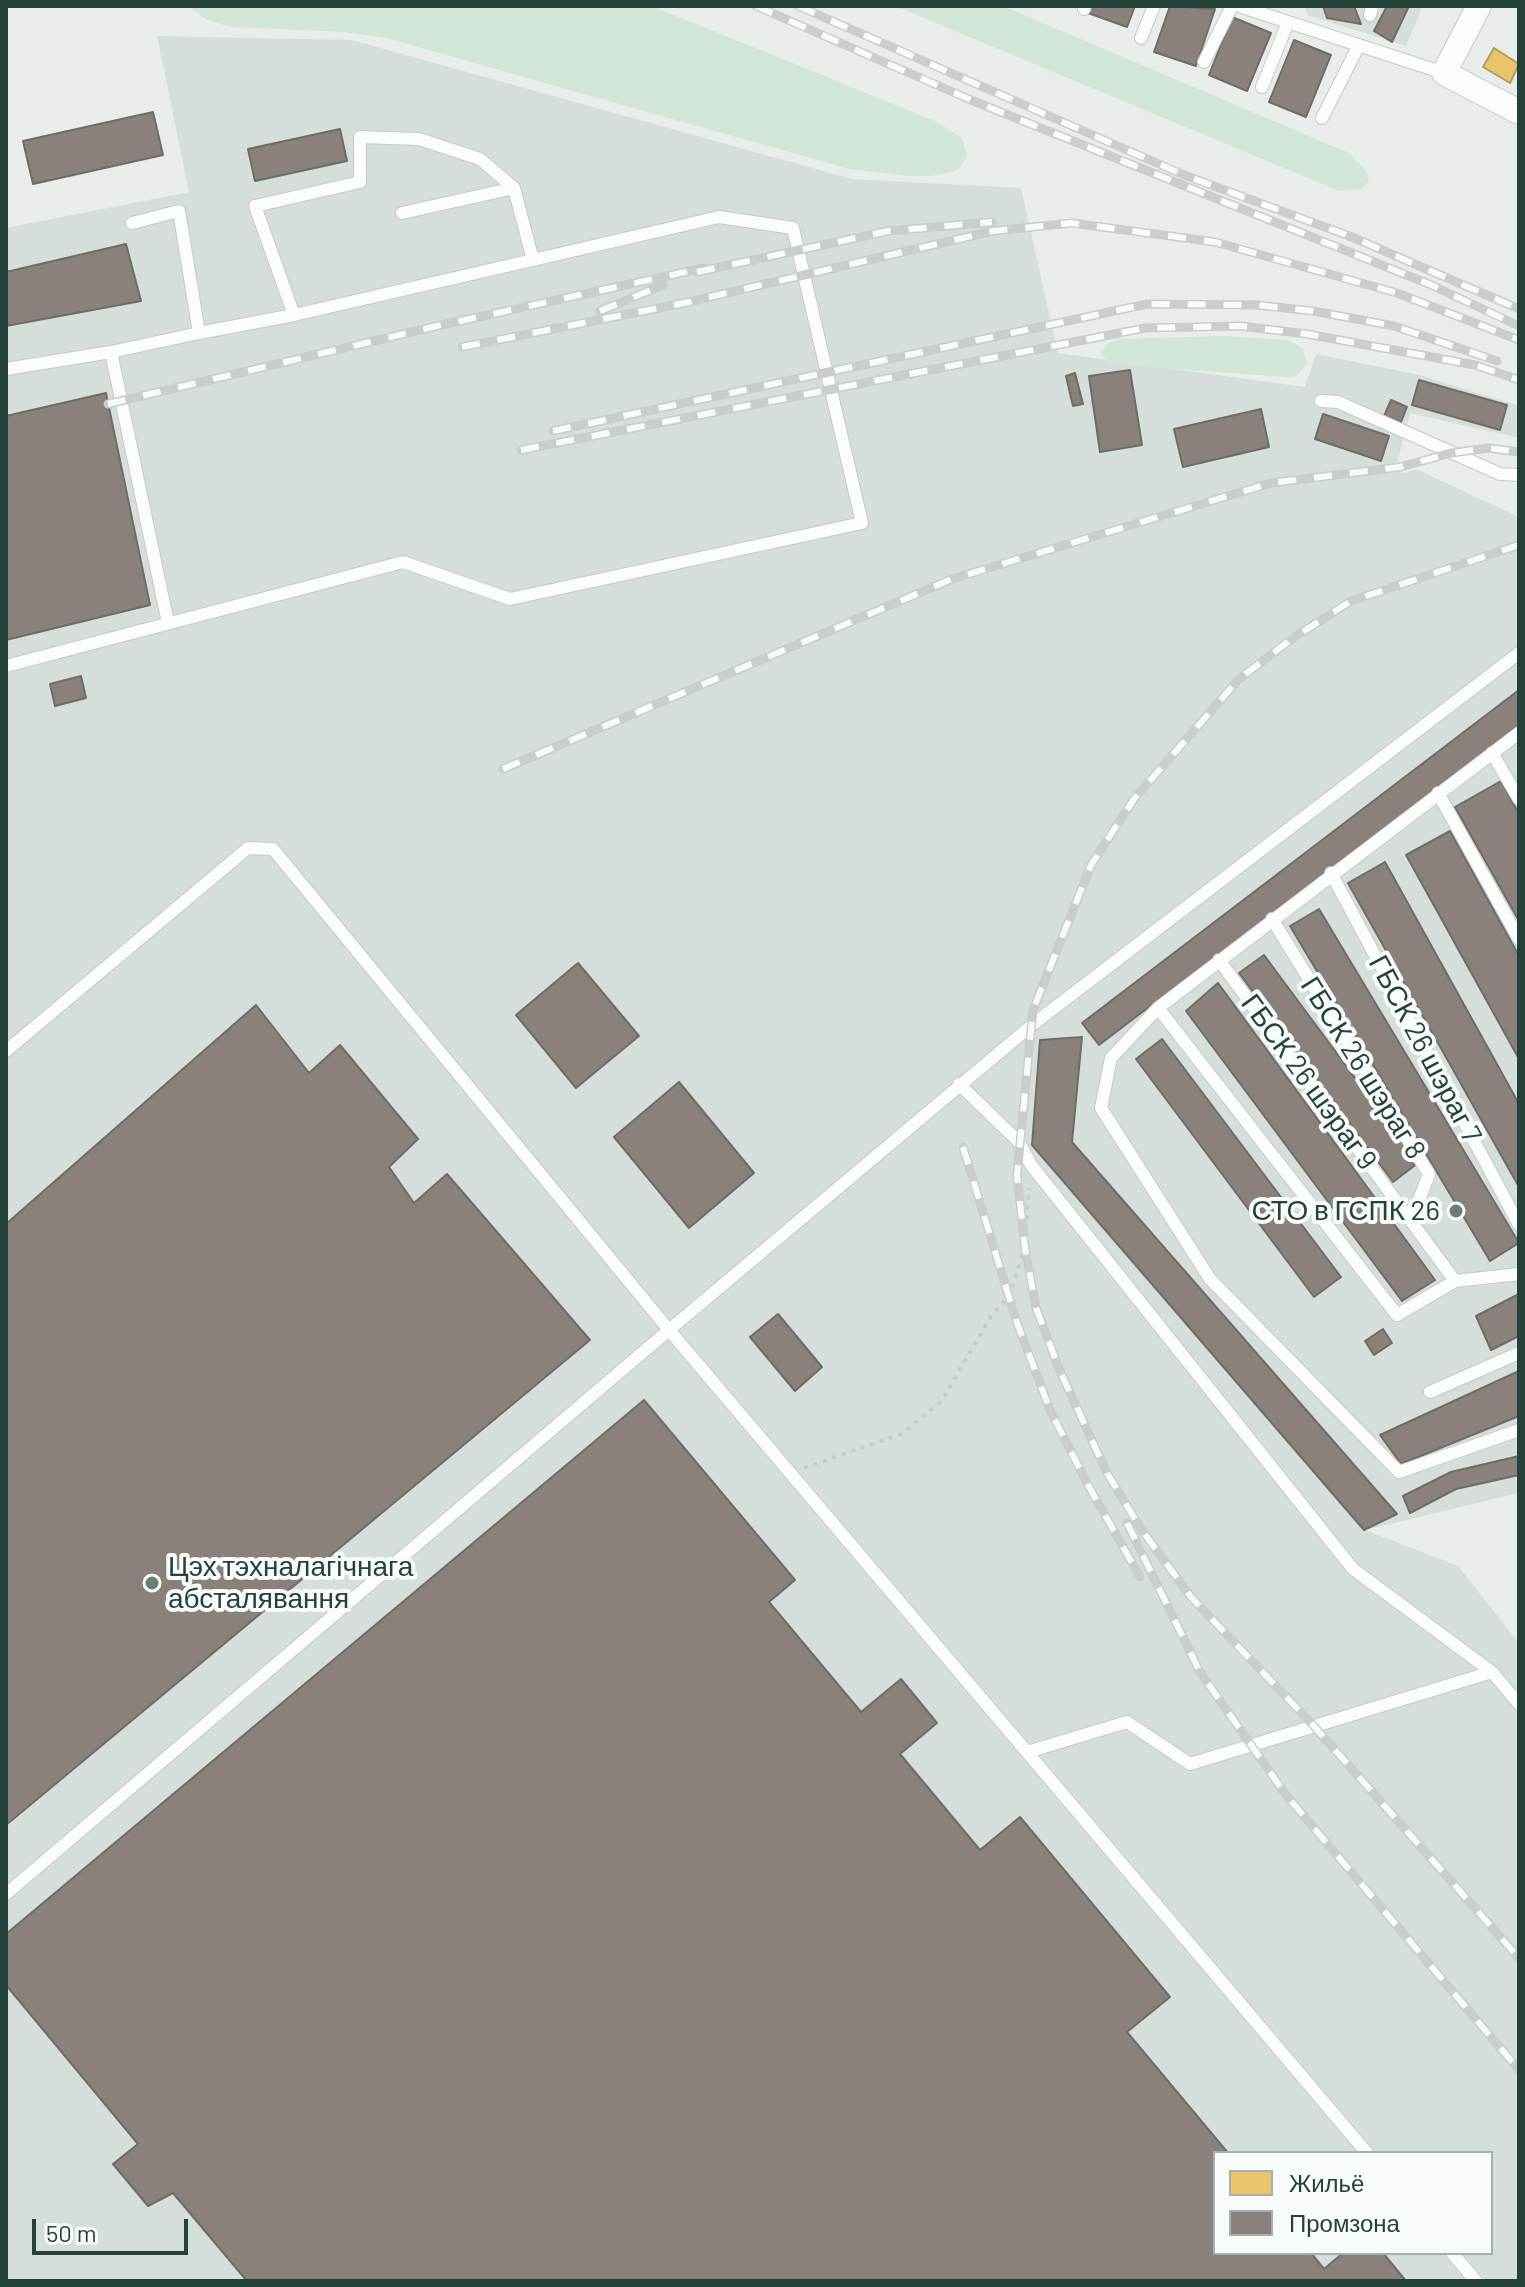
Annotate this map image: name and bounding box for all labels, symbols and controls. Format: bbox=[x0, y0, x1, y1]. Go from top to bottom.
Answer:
street label: ГБСК 26 шэраг 7 bbox=[1361, 950, 1489, 1148]
street label: ГБСК 26 шэраг 8 bbox=[1293, 971, 1433, 1165]
street label: ГБСК 26 шэраг 9 bbox=[1234, 988, 1384, 1176]
place label: СТО в ГСПК 26 bbox=[1251, 1194, 1440, 1228]
marker: СТО в ГСПК 26 bbox=[1447, 1202, 1465, 1220]
place label: Цэх тэхналагічнага абсталявання bbox=[168, 1550, 413, 1616]
marker: Цэх тэхналагічнага абсталявання bbox=[143, 1574, 161, 1592]
legend bbox=[1213, 2151, 1493, 2255]
text: Жильё bbox=[1289, 2168, 1364, 2197]
scale bar bbox=[36, 2203, 192, 2253]
text: Промзона bbox=[1289, 2208, 1400, 2237]
text: 50 m bbox=[46, 2218, 97, 2247]

